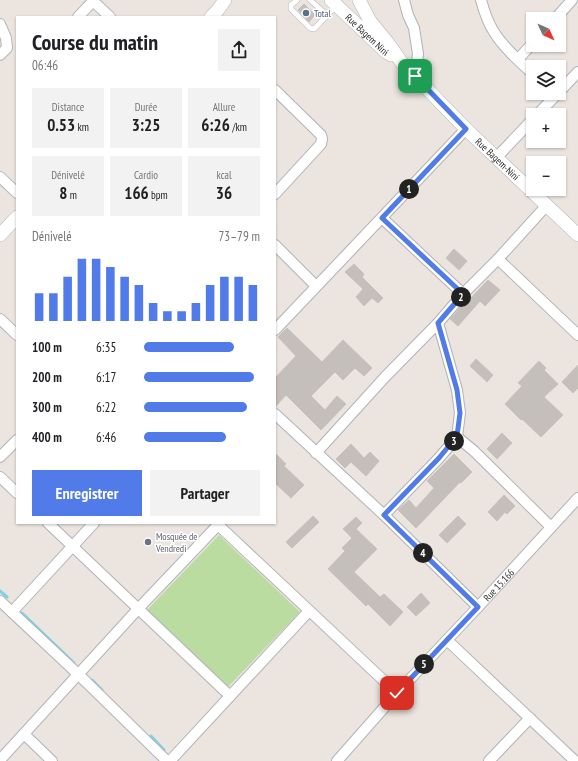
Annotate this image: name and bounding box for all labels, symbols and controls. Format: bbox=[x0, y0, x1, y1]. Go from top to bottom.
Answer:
place label: Total bbox=[314, 7, 332, 20]
marker: Total bbox=[301, 8, 311, 18]
street label: Rue Bagem Nini bbox=[343, 11, 391, 59]
north arrow bbox=[526, 12, 566, 52]
map controls bbox=[526, 12, 566, 196]
text: Course du matin bbox=[32, 28, 158, 56]
button: share bbox=[218, 29, 260, 71]
text: 06:46 bbox=[32, 57, 58, 74]
pin bbox=[398, 59, 432, 93]
button: layers bbox=[526, 60, 566, 100]
icon: arrive bbox=[404, 65, 426, 87]
text: Distance bbox=[52, 100, 84, 114]
text: Durée bbox=[135, 100, 157, 114]
text: Allure bbox=[213, 100, 235, 114]
button: + bbox=[526, 108, 566, 148]
text: 0.53 bbox=[47, 114, 75, 136]
text: 3:25 bbox=[132, 114, 160, 136]
text: 6:26 bbox=[201, 114, 230, 136]
text: km bbox=[75, 120, 89, 134]
text: /km bbox=[230, 120, 247, 134]
street label: Rue Bagem-Nini bbox=[473, 135, 522, 183]
button: − bbox=[526, 156, 566, 196]
text: Dénivelé bbox=[51, 168, 85, 182]
text: Cardio bbox=[134, 168, 158, 182]
text: kcal bbox=[216, 168, 232, 182]
pin: 1 bbox=[399, 179, 419, 199]
text: 8 bbox=[59, 182, 67, 204]
text: 166 bbox=[124, 182, 149, 204]
text: 36 bbox=[216, 182, 232, 204]
text: 1 bbox=[406, 182, 412, 196]
text: m bbox=[67, 188, 77, 202]
text: bpm bbox=[149, 188, 168, 202]
text: Dénivelé bbox=[32, 228, 72, 245]
text: 73–79 m bbox=[218, 228, 260, 245]
pin: 2 bbox=[451, 287, 471, 307]
text: 2 bbox=[458, 290, 464, 304]
text: 100 m bbox=[32, 339, 62, 356]
text: 6:35 bbox=[96, 339, 116, 356]
text: 200 m bbox=[32, 369, 62, 386]
text: 6:17 bbox=[96, 369, 116, 386]
text: 300 m bbox=[32, 399, 62, 416]
text: 6:22 bbox=[96, 399, 116, 416]
text: 400 m bbox=[32, 429, 62, 446]
text: 6:46 bbox=[96, 429, 116, 446]
pin: 3 bbox=[444, 431, 464, 451]
text: 3 bbox=[451, 434, 457, 448]
button: Enregistrer bbox=[32, 470, 142, 516]
button: Partager bbox=[150, 470, 260, 516]
place label: Mosquée de Vendredi bbox=[155, 530, 198, 555]
marker: Mosquée de Vendredi bbox=[143, 537, 153, 547]
pin: 4 bbox=[413, 543, 433, 563]
text: 4 bbox=[420, 546, 426, 560]
street label: Rue 15.166 bbox=[480, 565, 517, 604]
pin: 5 bbox=[414, 654, 434, 674]
text: 5 bbox=[421, 657, 427, 671]
pin bbox=[380, 676, 414, 710]
icon: check bbox=[386, 682, 408, 704]

